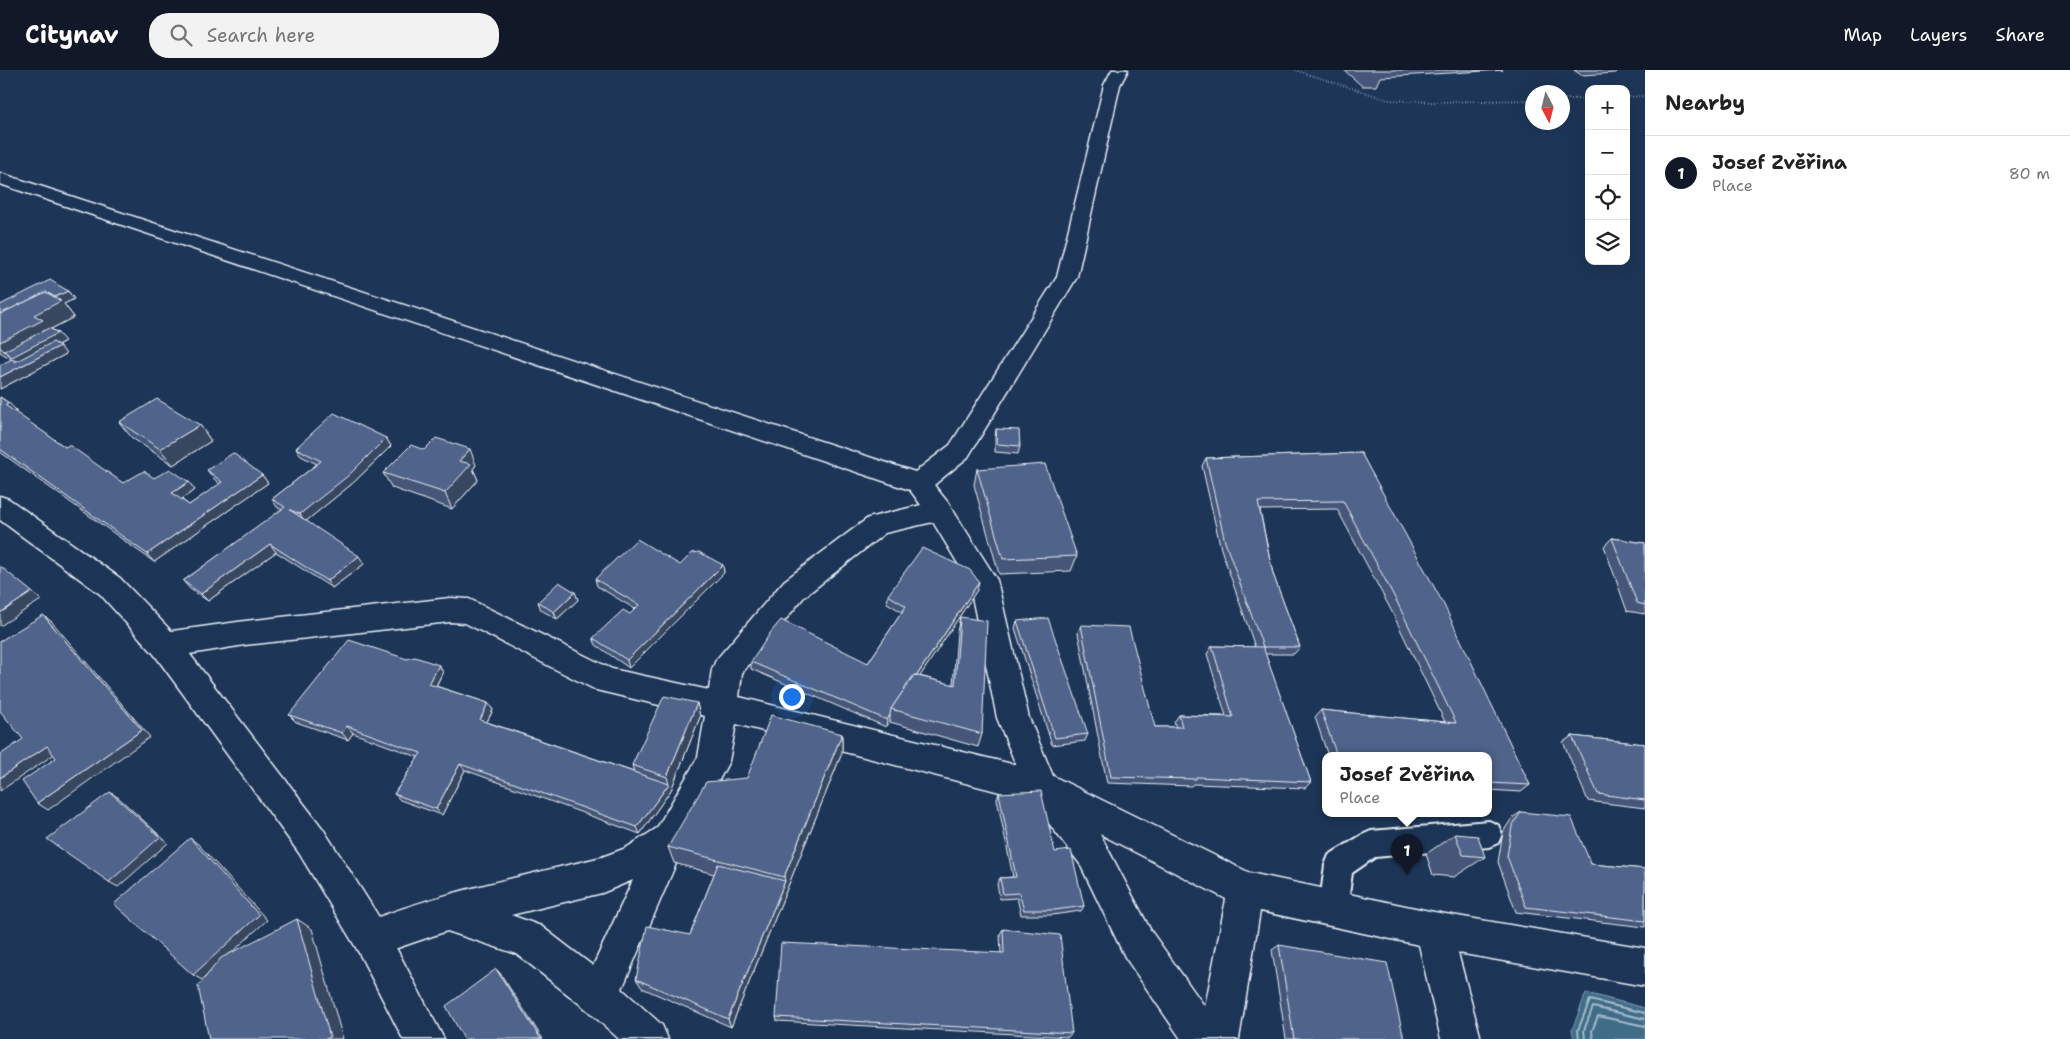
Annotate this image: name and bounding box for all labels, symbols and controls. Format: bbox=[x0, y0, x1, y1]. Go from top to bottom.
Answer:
search box bbox=[149, 13, 499, 58]
text: Citynav bbox=[25, 19, 119, 51]
icon: search bbox=[167, 21, 195, 49]
text: Search here bbox=[207, 23, 315, 48]
text: Map bbox=[1844, 23, 1882, 47]
text: Layers bbox=[1910, 23, 1967, 47]
text: Share bbox=[1995, 23, 2045, 47]
north arrow bbox=[1525, 85, 1570, 130]
map controls bbox=[1585, 85, 1630, 265]
button: + bbox=[1585, 85, 1630, 130]
text: Nearby bbox=[1665, 89, 1745, 117]
button: − bbox=[1585, 130, 1630, 175]
text: Josef Zvěřina bbox=[1712, 150, 1847, 175]
text: 1 bbox=[1677, 163, 1685, 184]
text: 80 m bbox=[2009, 163, 2050, 184]
button: locate bbox=[1585, 175, 1630, 220]
text: Place bbox=[1712, 175, 1753, 196]
button: layers bbox=[1585, 220, 1630, 265]
your location bbox=[779, 684, 805, 710]
popup bbox=[1322, 752, 1492, 817]
text: Josef Zvěřina bbox=[1339, 762, 1475, 787]
text: Place bbox=[1339, 787, 1380, 808]
pin: 1 bbox=[1391, 834, 1423, 875]

